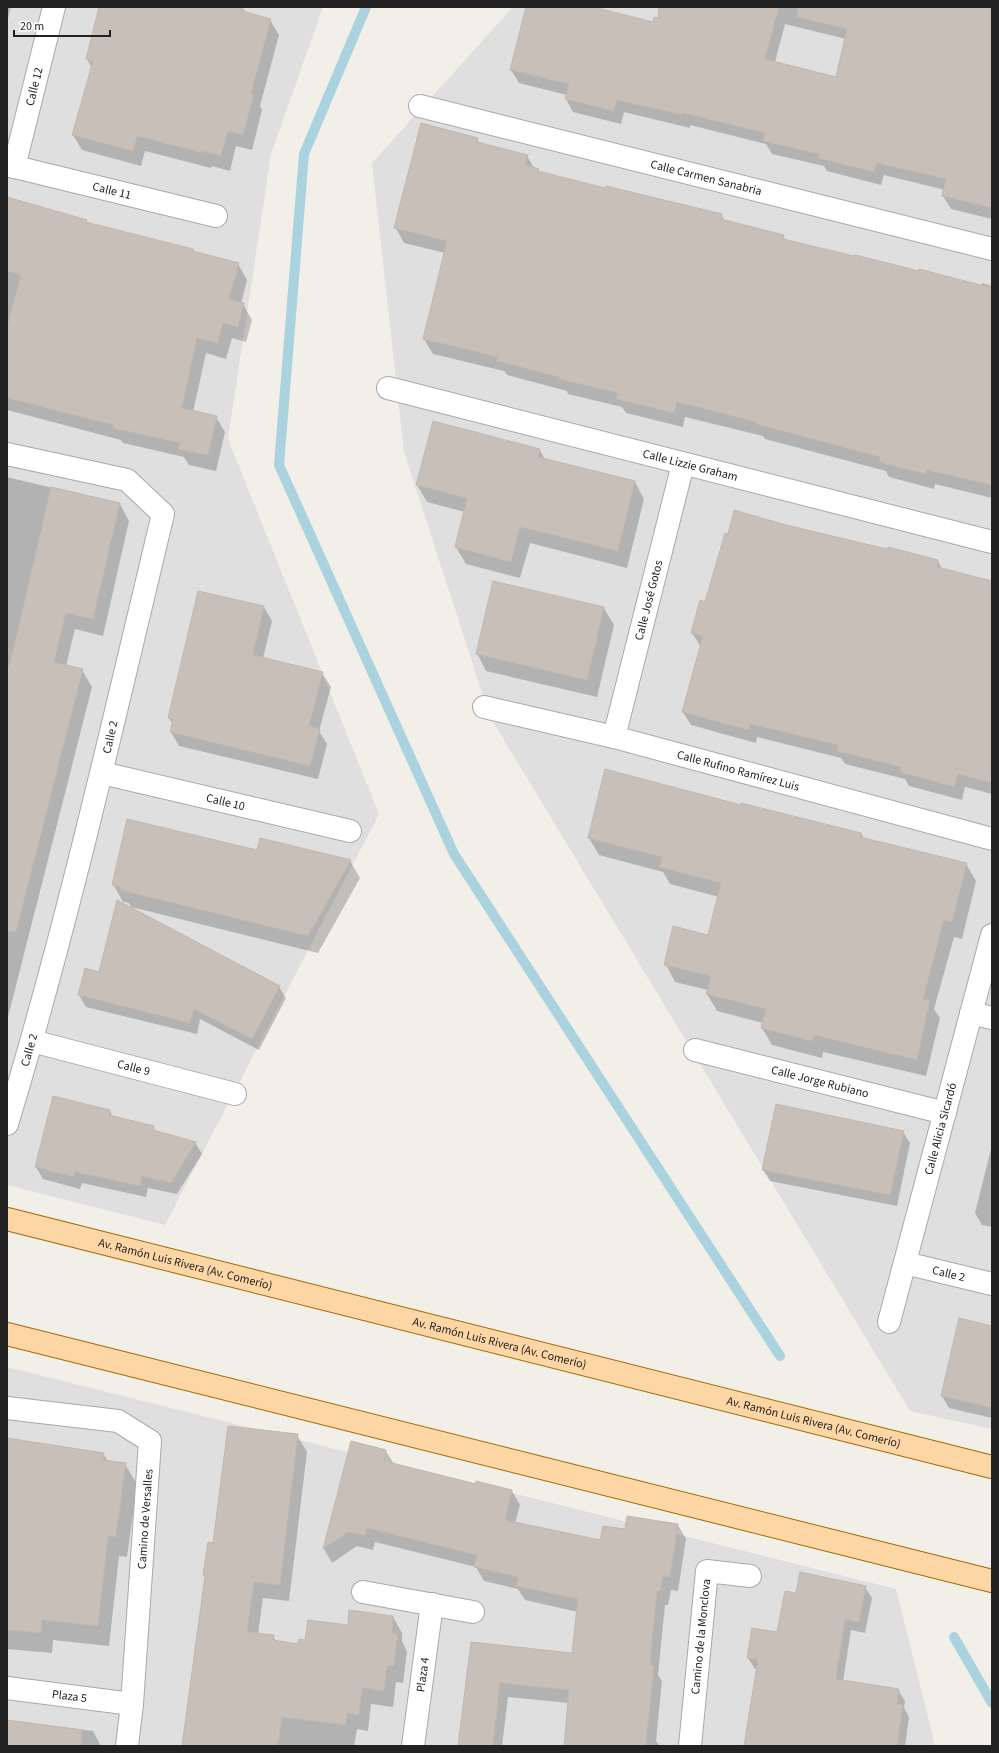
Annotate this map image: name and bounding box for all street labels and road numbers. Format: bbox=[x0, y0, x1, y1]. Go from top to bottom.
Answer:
street label: Calle 12 bbox=[22, 65, 48, 108]
street label: Calle Carmen Sanabria bbox=[649, 156, 764, 200]
street label: Calle 11 bbox=[91, 178, 133, 204]
street label: Calle Lizzie Graham bbox=[641, 445, 740, 486]
street label: Calle José Gotos bbox=[631, 559, 667, 642]
street label: Calle 2 bbox=[98, 719, 123, 755]
street label: Calle Rufino Ramírez Luis bbox=[675, 746, 801, 796]
street label: Calle 10 bbox=[204, 790, 247, 815]
street label: Calle 2 bbox=[17, 1032, 42, 1069]
street label: Calle 9 bbox=[115, 1056, 152, 1080]
street label: Calle Jorge Rubiano bbox=[769, 1062, 871, 1102]
street label: Calle Alicia Sicardó bbox=[921, 1081, 961, 1177]
street label: Av. Ramón Luis Rivera (Av. Comerío) bbox=[96, 1234, 274, 1294]
street label: Calle 2 bbox=[930, 1262, 967, 1286]
street label: Av. Ramón Luis Rivera (Av. Comerío) bbox=[411, 1313, 588, 1374]
street label: Av. Ramón Luis Rivera (Av. Comerío) bbox=[725, 1393, 903, 1453]
street label: Camino de Versalles bbox=[134, 1468, 157, 1570]
street label: Camino de la Monclova bbox=[687, 1578, 715, 1695]
street label: Plaza 4 bbox=[412, 1656, 434, 1693]
street label: Plaza 5 bbox=[51, 1686, 88, 1707]

